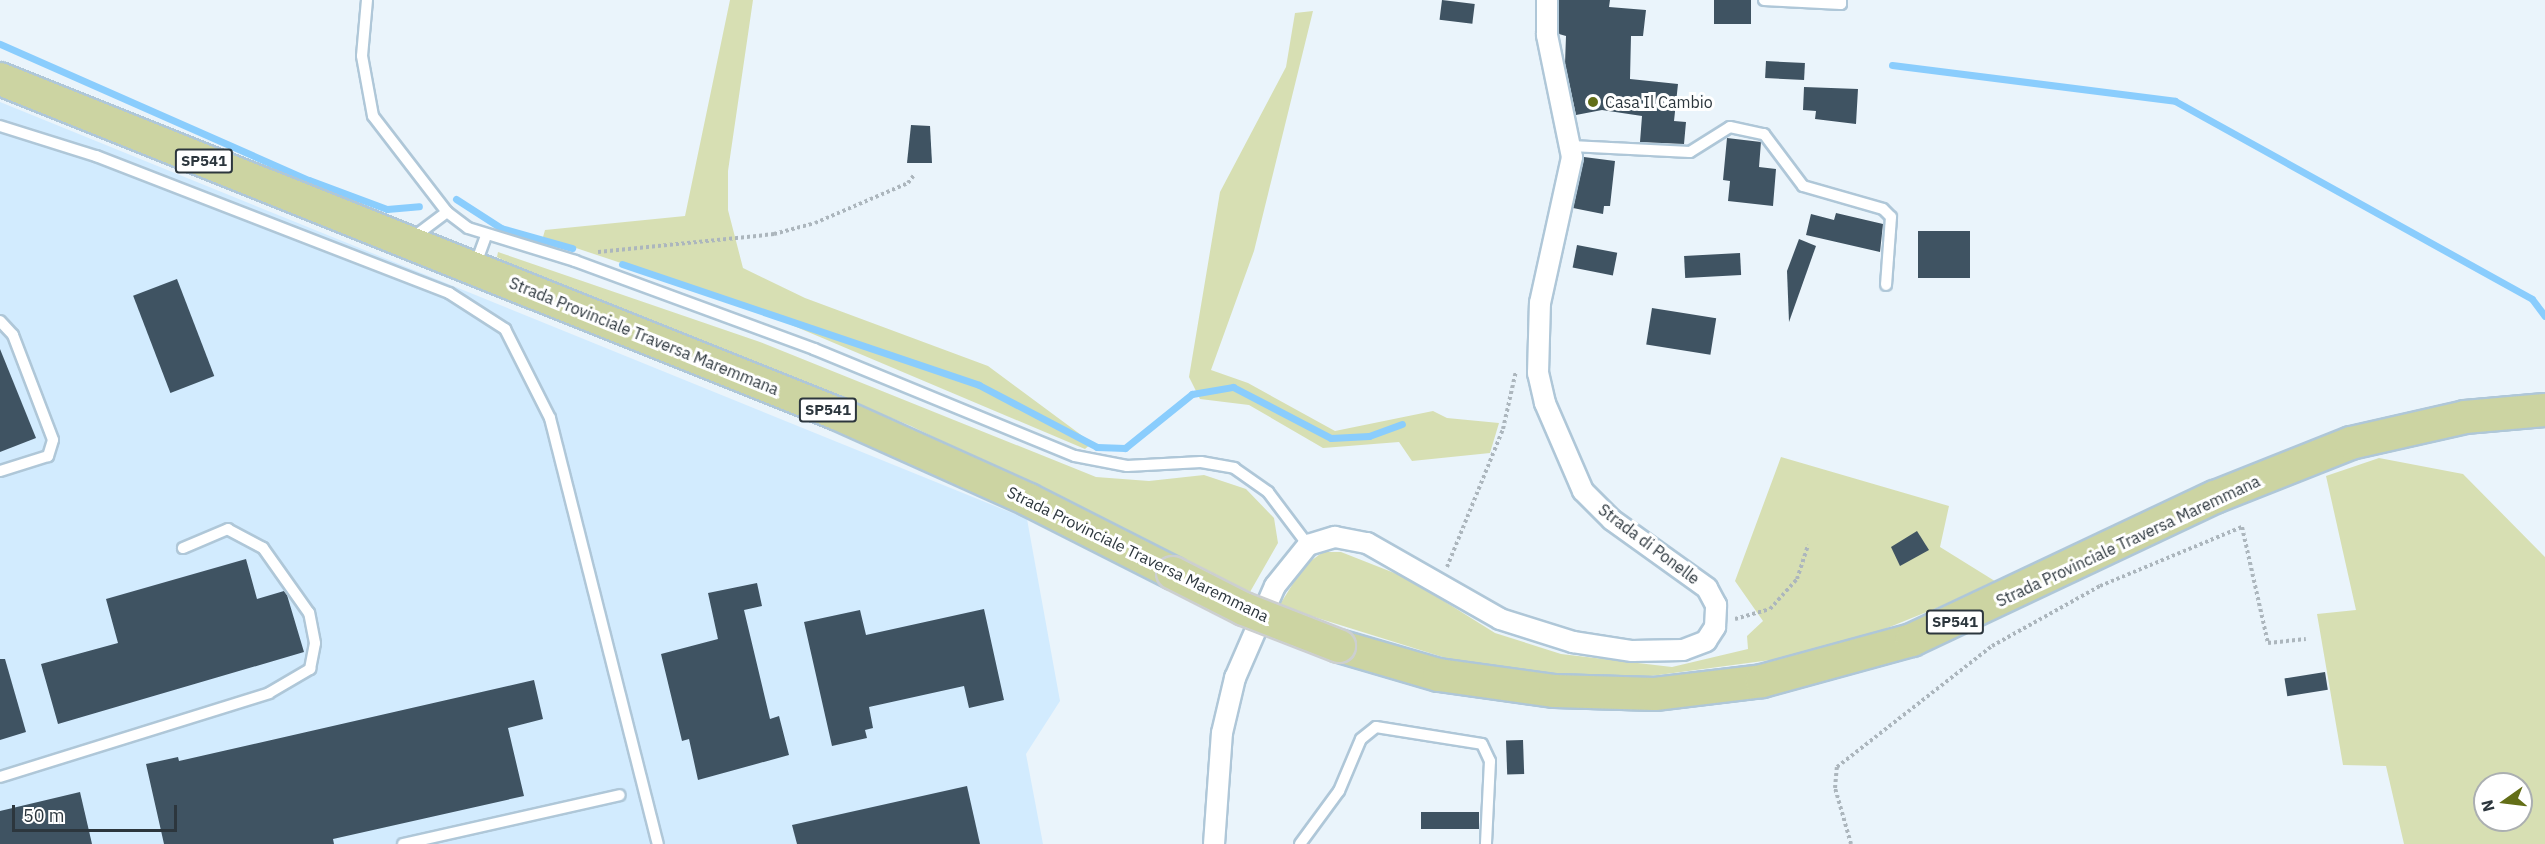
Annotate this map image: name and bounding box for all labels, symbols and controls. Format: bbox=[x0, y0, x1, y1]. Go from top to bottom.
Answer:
place label: Casa Il Cambio bbox=[1605, 92, 1713, 112]
marker: Casa Il Cambio bbox=[1586, 95, 1600, 109]
road number: SP541 bbox=[174, 149, 234, 173]
street label: Strada Provinciale Traversa Maremmana bbox=[506, 273, 782, 399]
road number: SP541 bbox=[798, 398, 858, 422]
street label: Strada Provinciale Traversa Maremmana bbox=[1993, 471, 2263, 611]
street label: Strada Provinciale Traversa Maremmana bbox=[1004, 482, 1272, 626]
street label: Strada di Ponelle bbox=[1595, 500, 1703, 588]
road number: SP541 bbox=[1925, 610, 1985, 634]
north arrow bbox=[2473, 772, 2533, 832]
scale bar bbox=[15, 793, 180, 831]
text: N bbox=[2476, 798, 2499, 814]
text: 50 m bbox=[23, 804, 65, 827]

